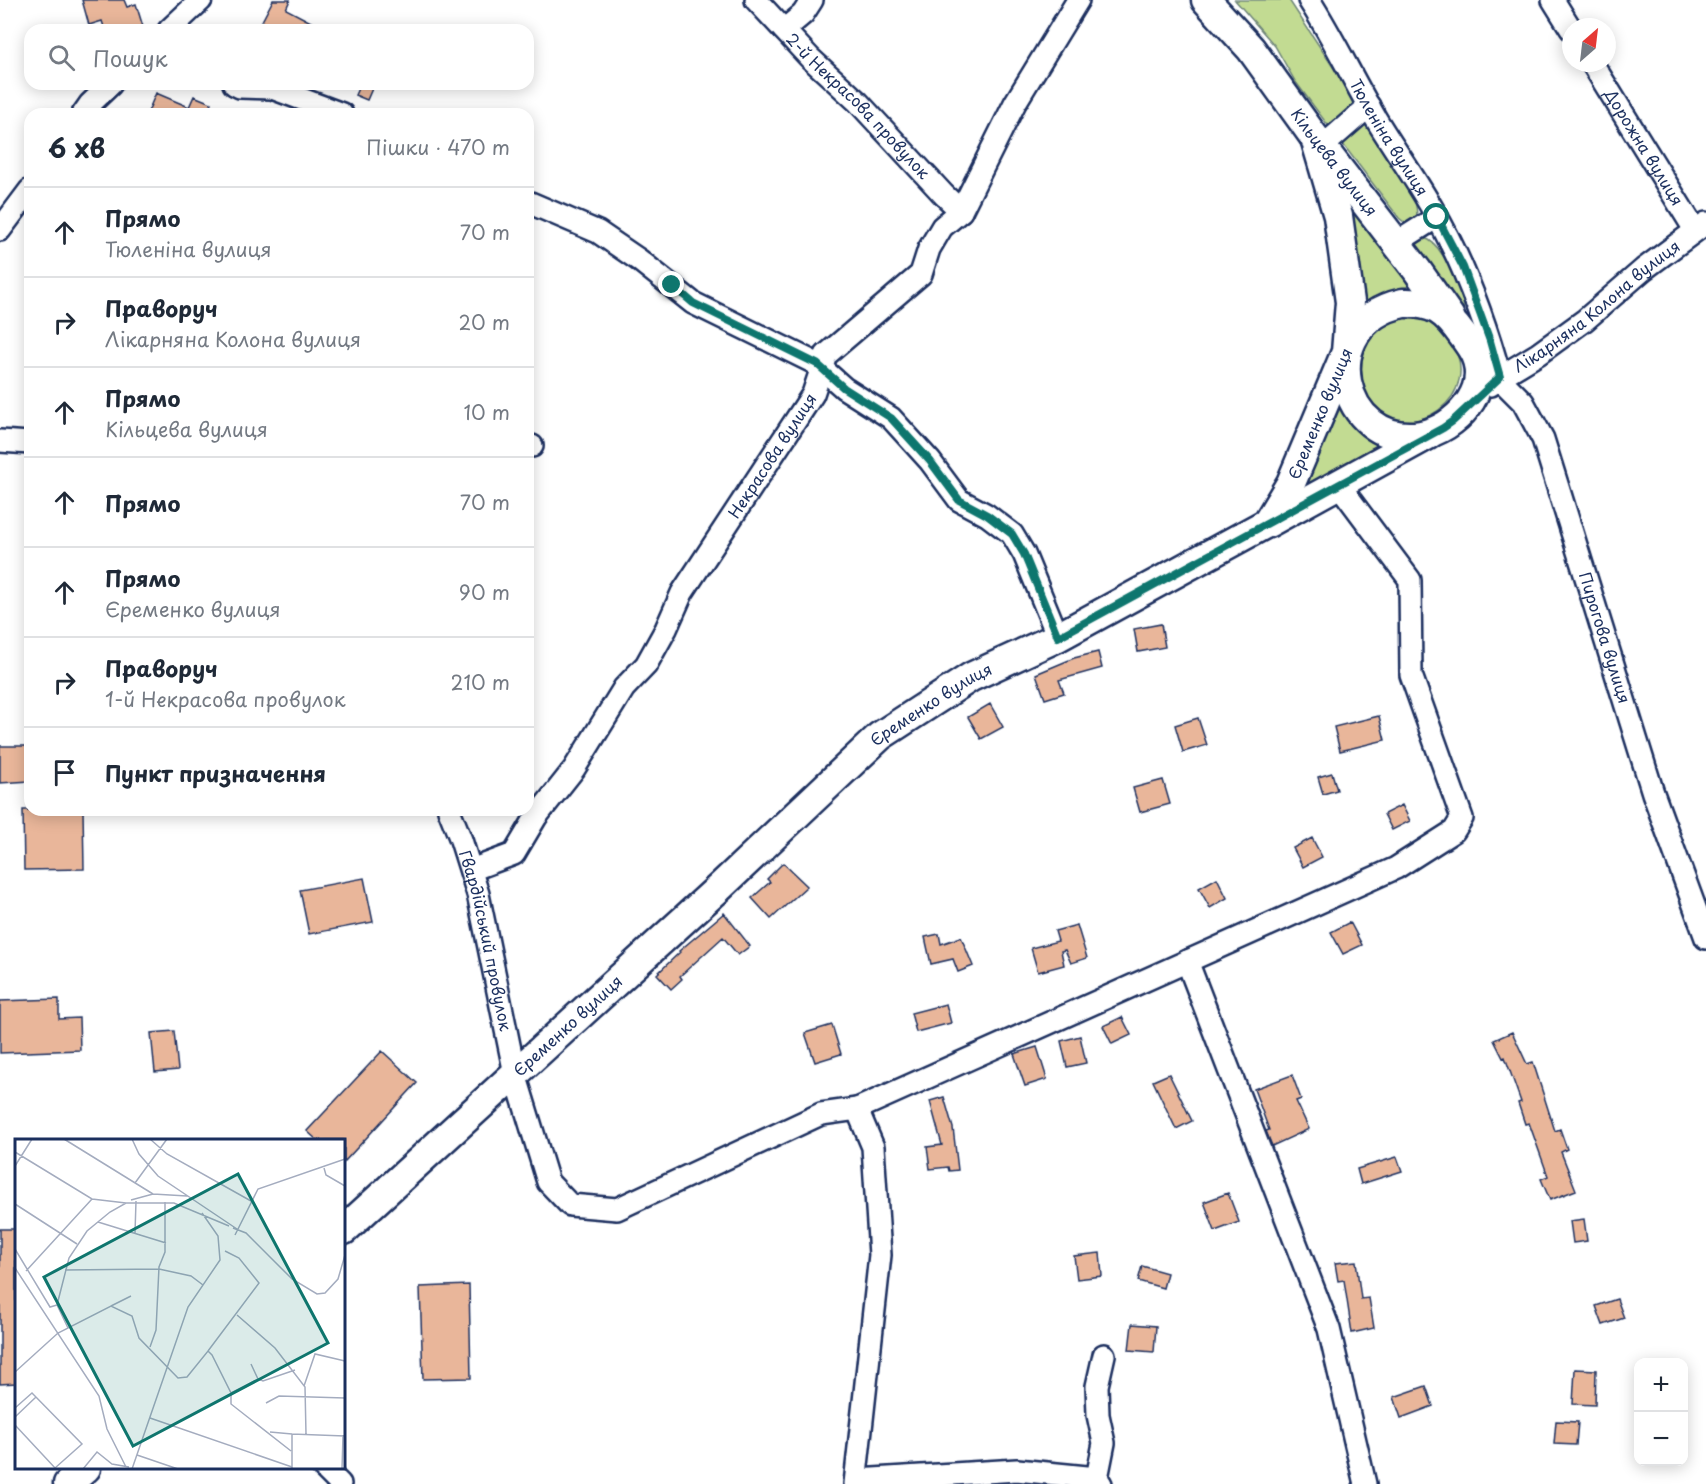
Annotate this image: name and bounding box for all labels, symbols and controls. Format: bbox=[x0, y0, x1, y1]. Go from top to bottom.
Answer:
north arrow bbox=[1562, 18, 1616, 72]
search box bbox=[24, 24, 534, 90]
street label: 2-й Некрасова провулок bbox=[781, 27, 936, 184]
icon: search bbox=[45, 41, 78, 74]
text: Пошук bbox=[93, 41, 168, 74]
street label: Тюленіна вулиця bbox=[1345, 74, 1435, 200]
street label: Дорожна вулиця bbox=[1599, 83, 1690, 210]
street label: Кільцева вулиця bbox=[1286, 103, 1384, 221]
text: 6 хв bbox=[48, 128, 105, 167]
text: Пішки · 470 m bbox=[366, 132, 510, 162]
text: Прямо bbox=[105, 201, 180, 234]
route start bbox=[1423, 203, 1449, 229]
icon: ahead bbox=[48, 216, 81, 249]
text: 70 m bbox=[460, 217, 510, 247]
street label: Лікарняна Колона вулиця bbox=[1508, 233, 1684, 377]
text: Тюленіна вулиця bbox=[105, 234, 271, 264]
route end bbox=[658, 271, 684, 297]
text: Праворуч bbox=[105, 291, 218, 324]
icon: right bbox=[48, 306, 81, 339]
text: 20 m bbox=[458, 307, 510, 337]
text: Лікарняна Колона вулиця bbox=[105, 324, 361, 354]
street label: Єременко вулиця bbox=[1281, 344, 1357, 483]
text: Прямо bbox=[105, 381, 180, 414]
street label: Некрасова вулиця bbox=[721, 388, 821, 523]
icon: ahead bbox=[48, 396, 81, 429]
text: 10 m bbox=[463, 397, 510, 427]
text: Кільцева вулиця bbox=[105, 414, 268, 444]
icon: ahead bbox=[48, 486, 81, 519]
text: Прямо bbox=[105, 486, 180, 519]
text: 70 m bbox=[460, 487, 510, 517]
text: Прямо bbox=[105, 561, 180, 594]
street label: Пирогова вулиця bbox=[1574, 569, 1637, 706]
icon: ahead bbox=[48, 576, 81, 609]
text: 90 m bbox=[459, 577, 510, 607]
text: Єременко вулиця bbox=[105, 594, 280, 624]
text: Праворуч bbox=[105, 651, 218, 684]
street label: Єременко вулиця bbox=[864, 656, 995, 751]
icon: right bbox=[48, 666, 81, 699]
text: 210 m bbox=[451, 667, 510, 697]
text: 1-й Некрасова провулок bbox=[105, 684, 346, 714]
icon: arrive bbox=[48, 756, 81, 789]
text: Пункт призначення bbox=[105, 756, 326, 789]
street label: Гвардійський провулок bbox=[454, 847, 519, 1033]
street label: Єременко вулиця bbox=[507, 969, 627, 1081]
inset map bbox=[15, 1139, 345, 1469]
map controls bbox=[1634, 1358, 1688, 1466]
button: + bbox=[1634, 1358, 1688, 1412]
button: − bbox=[1634, 1412, 1688, 1466]

